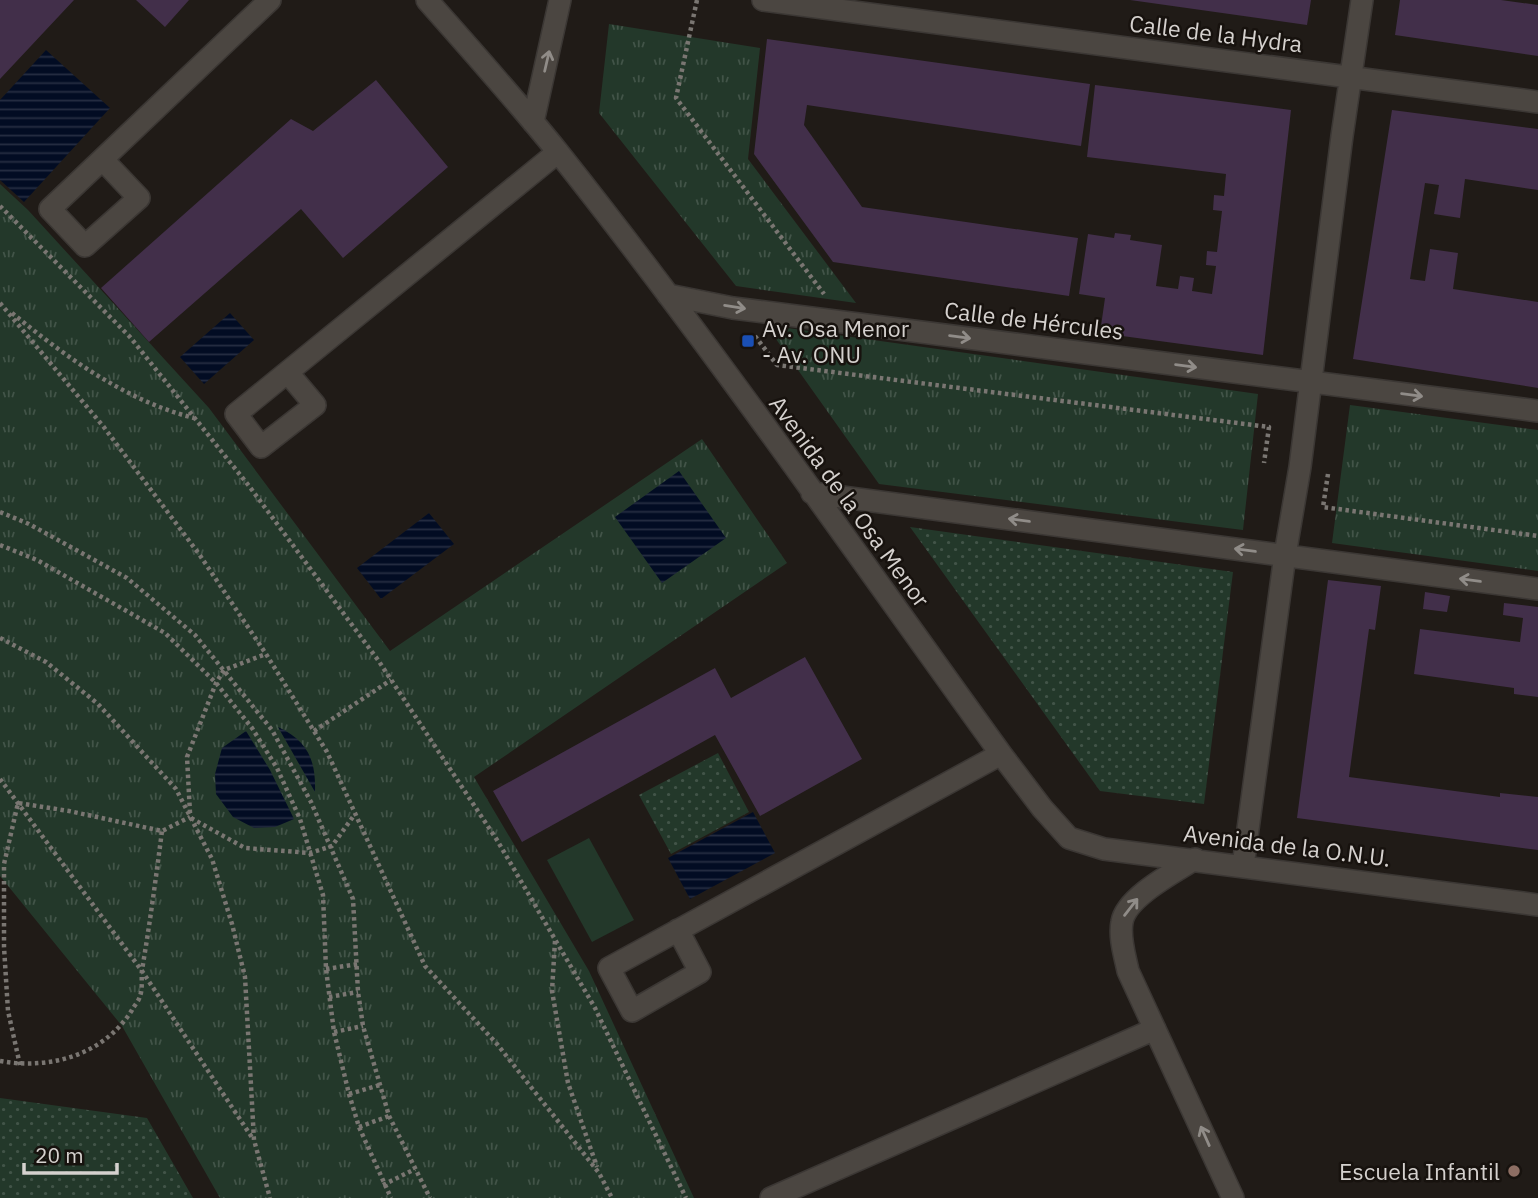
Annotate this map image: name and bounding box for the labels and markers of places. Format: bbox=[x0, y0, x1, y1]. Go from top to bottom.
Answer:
place label: Av. Osa Menor - Av. ONU bbox=[762, 313, 910, 369]
marker: Av. Osa Menor - Av. ONU bbox=[740, 333, 756, 349]
place label: Escuela Infantil bbox=[1339, 1156, 1500, 1186]
marker: Escuela Infantil bbox=[1506, 1163, 1522, 1179]

